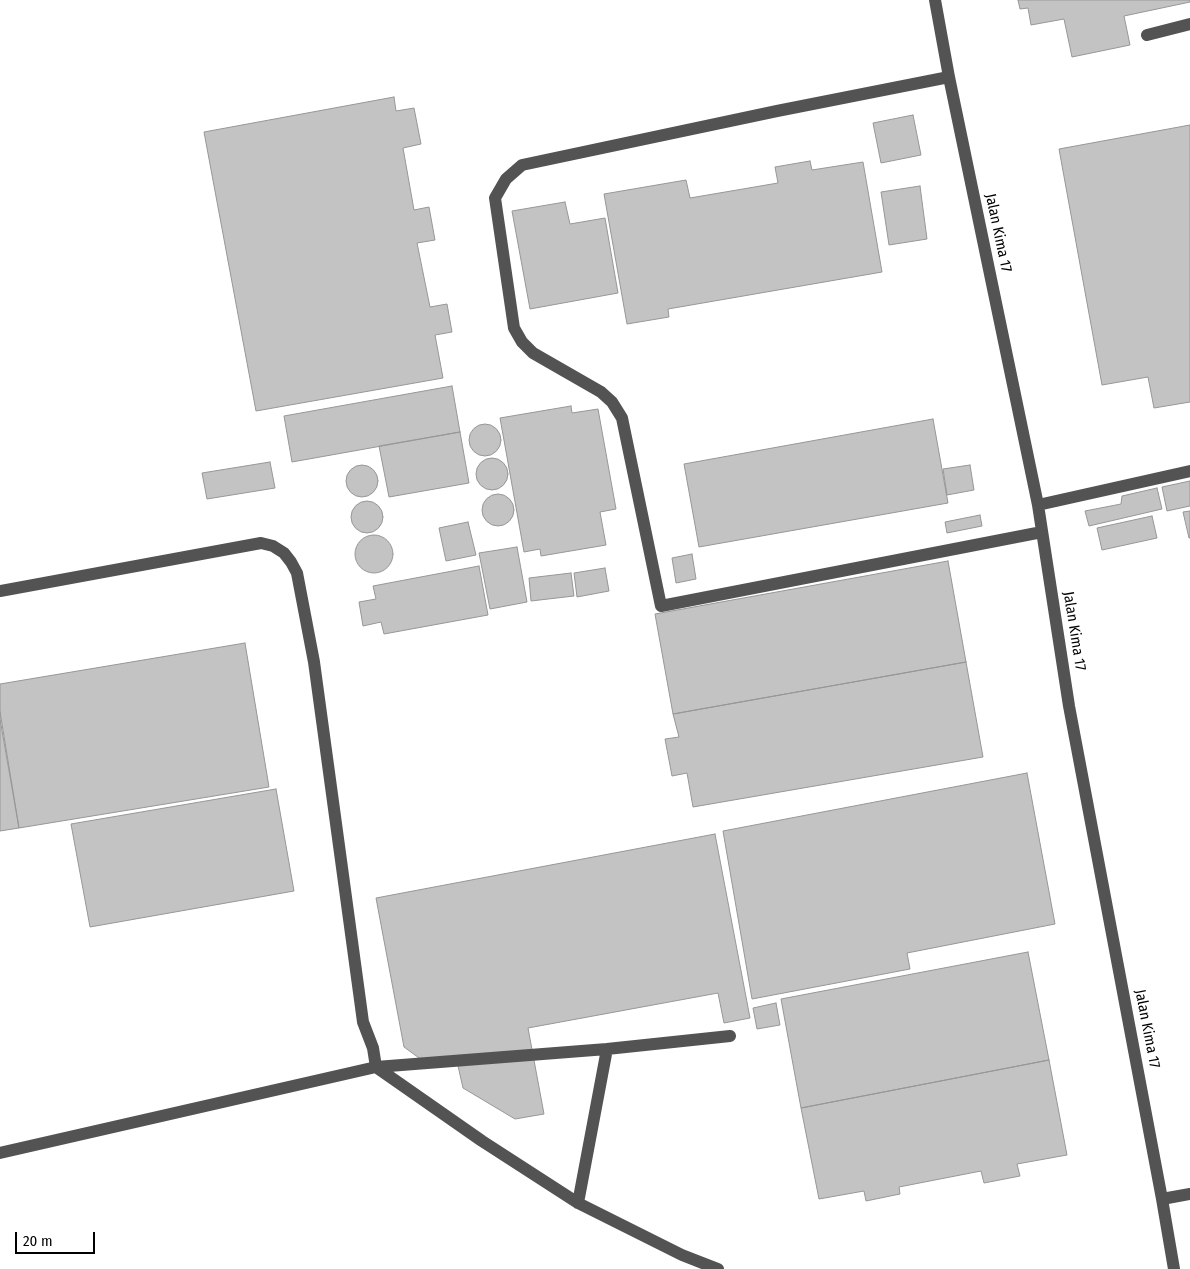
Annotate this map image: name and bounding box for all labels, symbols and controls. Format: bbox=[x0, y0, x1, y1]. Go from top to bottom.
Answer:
street label: Jalan Kima 17 bbox=[981, 192, 1015, 274]
street label: Jalan Kima 17 bbox=[1059, 590, 1089, 672]
street label: Jalan Kima 17 bbox=[1131, 988, 1163, 1070]
scale bar bbox=[18, 1222, 98, 1254]
text: 20 m bbox=[23, 1232, 53, 1250]

